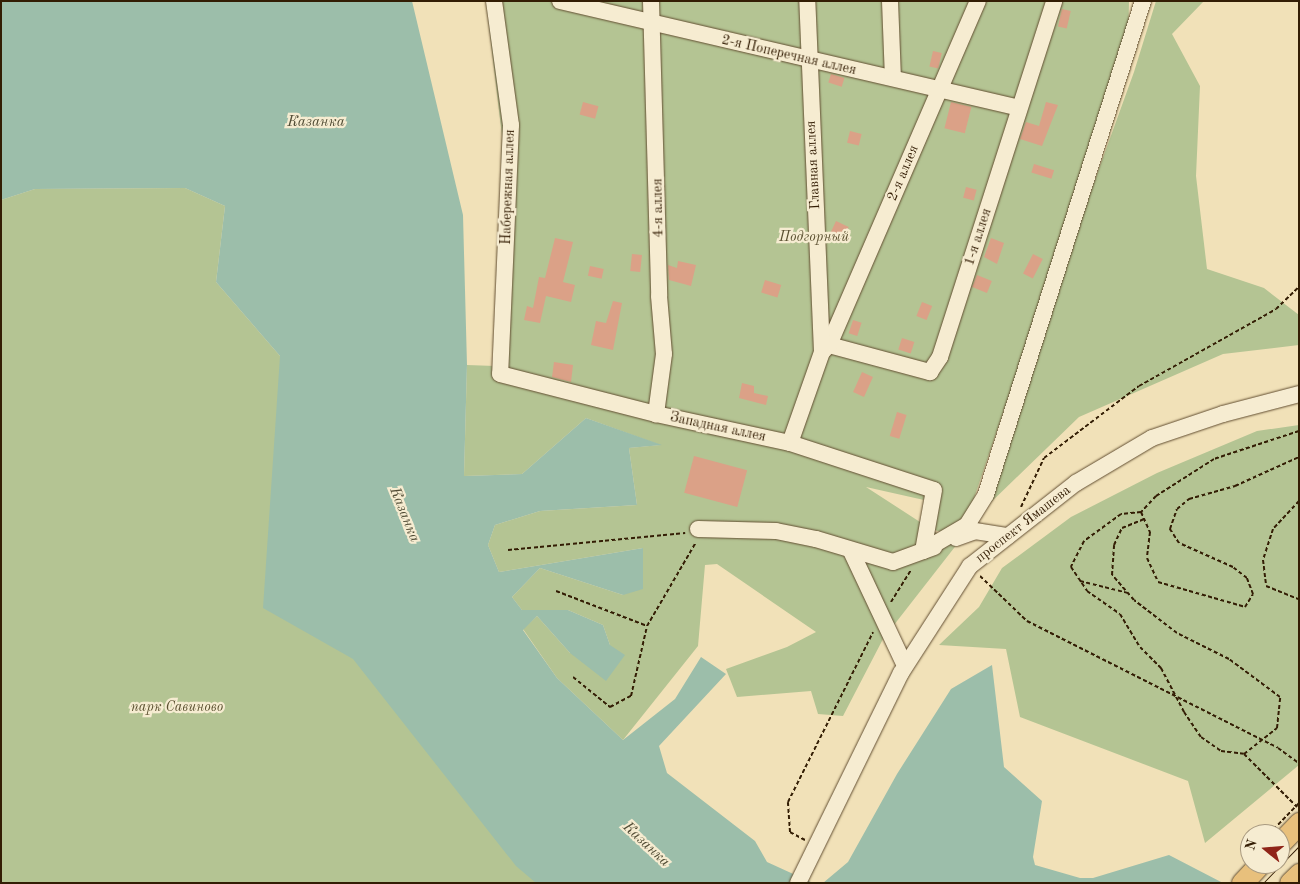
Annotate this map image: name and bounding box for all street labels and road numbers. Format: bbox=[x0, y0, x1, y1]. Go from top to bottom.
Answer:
street label: 2-я Поперечная аллея bbox=[720, 31, 858, 79]
street label: Главная аллея bbox=[802, 120, 824, 210]
street label: Набережная аллея bbox=[498, 129, 518, 245]
street label: 2-я аллея bbox=[884, 142, 922, 204]
street label: 4-я аллея bbox=[649, 178, 667, 238]
street label: 1-я аллея bbox=[961, 206, 995, 268]
street label: Западная аллея bbox=[669, 409, 767, 445]
street label: проспект Ямашева bbox=[972, 482, 1074, 566]

